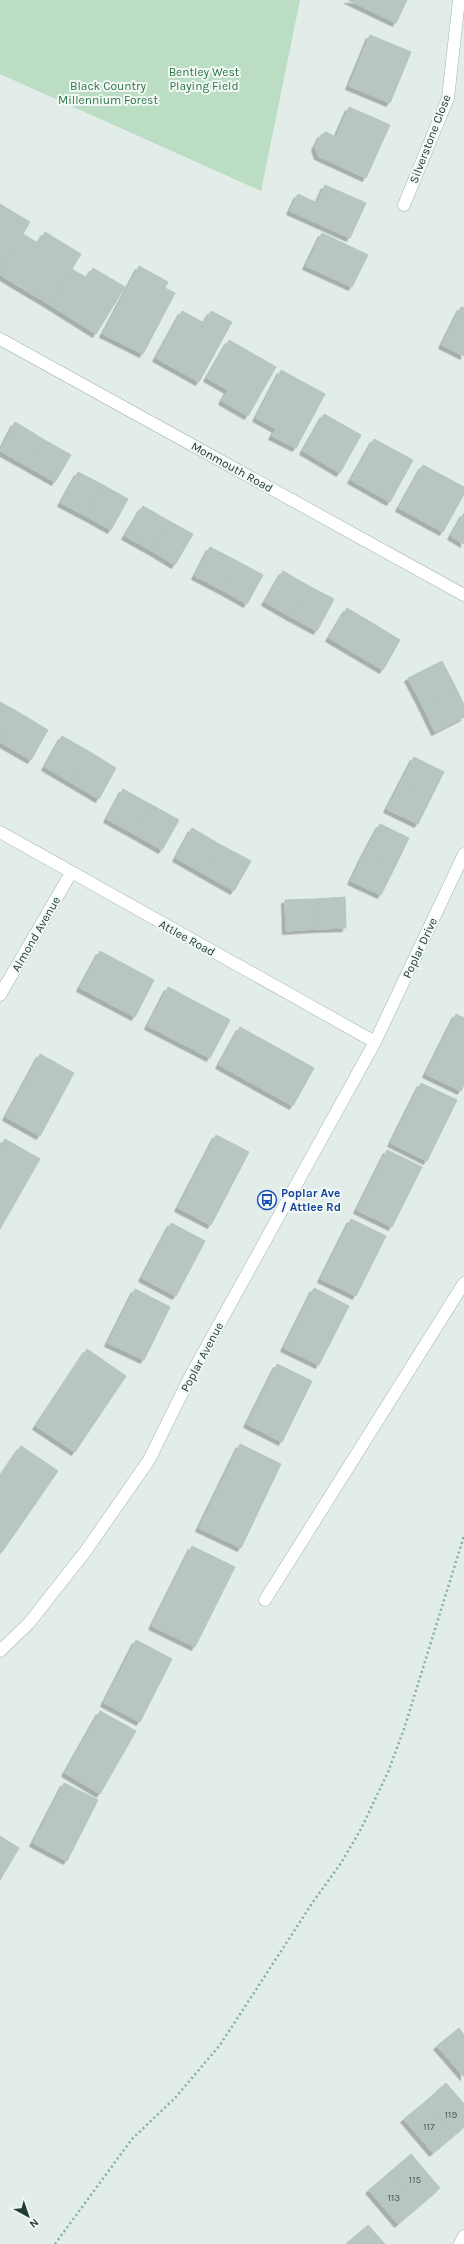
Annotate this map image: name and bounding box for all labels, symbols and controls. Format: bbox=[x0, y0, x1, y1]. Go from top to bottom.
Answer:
park label: Bentley West Playing Field bbox=[169, 65, 240, 93]
park label: Black Country Millennium Forest bbox=[58, 79, 158, 107]
street label: Silverstone Close bbox=[407, 93, 453, 185]
street label: Monmouth Road bbox=[189, 439, 275, 495]
street label: Almond Avenue bbox=[9, 894, 63, 974]
street label: Poplar Drive bbox=[400, 915, 440, 981]
street label: Attlee Road bbox=[156, 917, 218, 959]
place label: Poplar Ave / Attlee Rd bbox=[281, 1186, 341, 1214]
bus stop icon: Poplar Ave / Attlee Rd bbox=[256, 1189, 278, 1211]
street label: Poplar Avenue bbox=[178, 1320, 226, 1394]
house number: 119 bbox=[445, 2109, 457, 2121]
house number: 117 bbox=[423, 2121, 435, 2133]
house number: 115 bbox=[409, 2174, 421, 2186]
house number: 113 bbox=[388, 2192, 400, 2204]
north arrow bbox=[8, 2196, 48, 2236]
text: N bbox=[27, 2216, 41, 2231]

